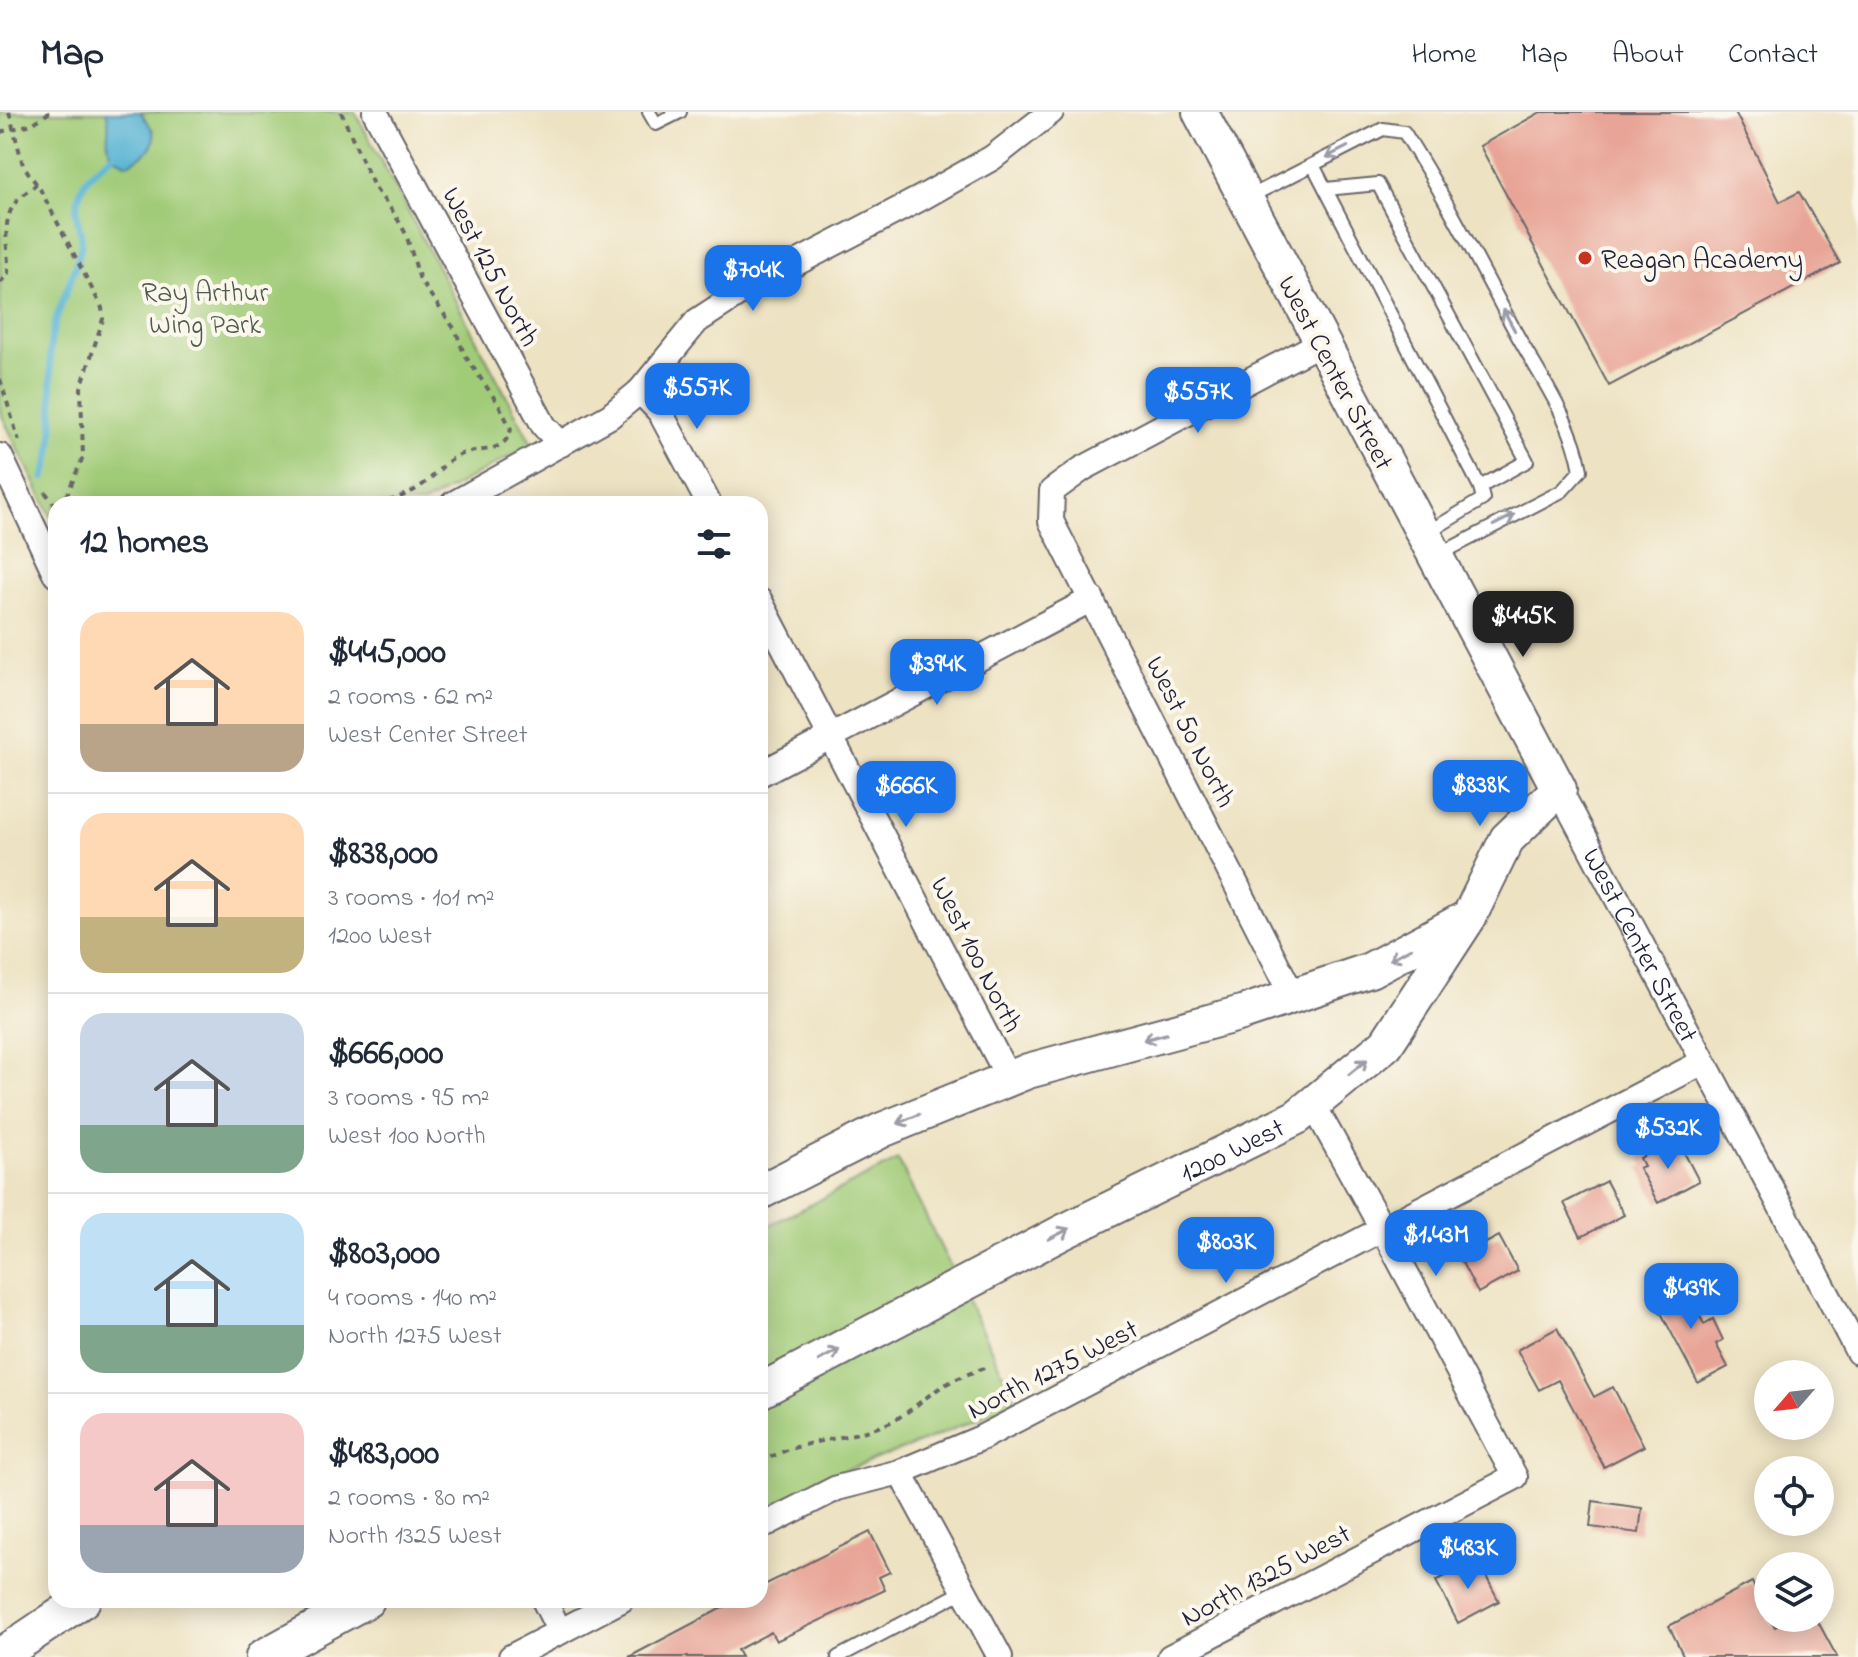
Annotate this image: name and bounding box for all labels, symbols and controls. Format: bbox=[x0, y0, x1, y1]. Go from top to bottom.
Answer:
text: Map bbox=[40, 27, 104, 83]
text: Home bbox=[1411, 35, 1477, 76]
text: Map bbox=[1521, 35, 1568, 76]
text: About bbox=[1612, 35, 1684, 76]
text: Contact bbox=[1728, 35, 1818, 76]
one-way arrow bbox=[1326, 145, 1350, 161]
street label: West 125 North bbox=[430, 180, 548, 355]
place label: Reagan Academy bbox=[1601, 241, 1803, 282]
pin: $704K bbox=[697, 245, 809, 313]
marker: Reagan Academy bbox=[1576, 249, 1594, 267]
text: $704K bbox=[723, 252, 784, 290]
street label: West Center Street bbox=[1265, 269, 1402, 478]
park label: Ray Arthur Wing Park bbox=[142, 274, 269, 347]
one-way arrow bbox=[1501, 309, 1517, 332]
pin: $557K bbox=[641, 363, 753, 431]
pin: $557K bbox=[1142, 367, 1254, 435]
text: $557K bbox=[663, 370, 731, 408]
text: $557K bbox=[1164, 374, 1232, 412]
one-way arrow bbox=[1492, 512, 1516, 528]
text: 12 homes bbox=[80, 519, 209, 569]
icon: filters bbox=[692, 522, 736, 566]
pin: $445K bbox=[1467, 591, 1579, 659]
text: $445K bbox=[1491, 598, 1555, 636]
text: $445,000 bbox=[328, 629, 446, 679]
pin: $394K bbox=[881, 639, 993, 707]
icon: home bbox=[144, 644, 240, 740]
text: $394K bbox=[908, 646, 966, 684]
street label: West 50 North bbox=[1133, 650, 1245, 815]
text: 2 rooms · 62 m² bbox=[328, 679, 493, 717]
text: West Center Street bbox=[328, 717, 527, 755]
pin: $838K bbox=[1424, 760, 1536, 828]
pin: $666K bbox=[850, 761, 962, 829]
text: $838K bbox=[1451, 767, 1509, 805]
text: $666K bbox=[875, 768, 937, 806]
text: $838,000 bbox=[328, 830, 438, 880]
street label: West Center Street bbox=[1570, 842, 1707, 1051]
icon: home bbox=[144, 845, 240, 941]
street label: West 100 North bbox=[918, 871, 1032, 1041]
text: 3 rooms · 101 m² bbox=[328, 880, 494, 918]
text: 1200 West bbox=[328, 918, 432, 956]
one-way arrow bbox=[1389, 946, 1413, 962]
text: $666,000 bbox=[328, 1030, 443, 1080]
one-way arrow bbox=[1142, 1030, 1168, 1045]
icon: home bbox=[144, 1045, 240, 1141]
one-way arrow bbox=[1347, 1058, 1368, 1076]
text: 3 rooms · 95 m² bbox=[328, 1080, 489, 1118]
pin: $532K bbox=[1612, 1103, 1724, 1171]
street label: 1200 West bbox=[1174, 1109, 1292, 1195]
text: $532K bbox=[1635, 1110, 1701, 1148]
one-way arrow bbox=[896, 1113, 921, 1128]
text: West 100 North bbox=[328, 1118, 486, 1156]
pin: $1.43M bbox=[1371, 1210, 1501, 1278]
pin: $803K bbox=[1170, 1217, 1282, 1285]
text: $1.43M bbox=[1403, 1217, 1469, 1255]
text: $803K bbox=[1196, 1224, 1256, 1262]
one-way arrow bbox=[1047, 1226, 1071, 1241]
text: $803,000 bbox=[328, 1230, 440, 1280]
icon: home bbox=[144, 1245, 240, 1341]
pin: $439K bbox=[1635, 1263, 1747, 1331]
text: $439K bbox=[1662, 1270, 1720, 1308]
text: 4 rooms · 140 m² bbox=[328, 1280, 497, 1318]
street label: North 1275 West bbox=[961, 1310, 1146, 1432]
text: North 1275 West bbox=[328, 1318, 502, 1356]
one-way arrow bbox=[817, 1346, 840, 1362]
north arrow bbox=[1754, 1360, 1834, 1440]
map controls bbox=[1754, 1360, 1834, 1632]
text: $483,000 bbox=[328, 1430, 439, 1480]
icon: home bbox=[144, 1445, 240, 1541]
button: locate bbox=[1754, 1456, 1834, 1536]
text: 2 rooms · 80 m² bbox=[328, 1480, 490, 1518]
street label: North 1325 West bbox=[1174, 1515, 1359, 1639]
text: North 1325 West bbox=[328, 1518, 502, 1556]
pin: $483K bbox=[1412, 1523, 1524, 1591]
text: $483K bbox=[1438, 1530, 1498, 1568]
button: layers bbox=[1754, 1552, 1834, 1632]

